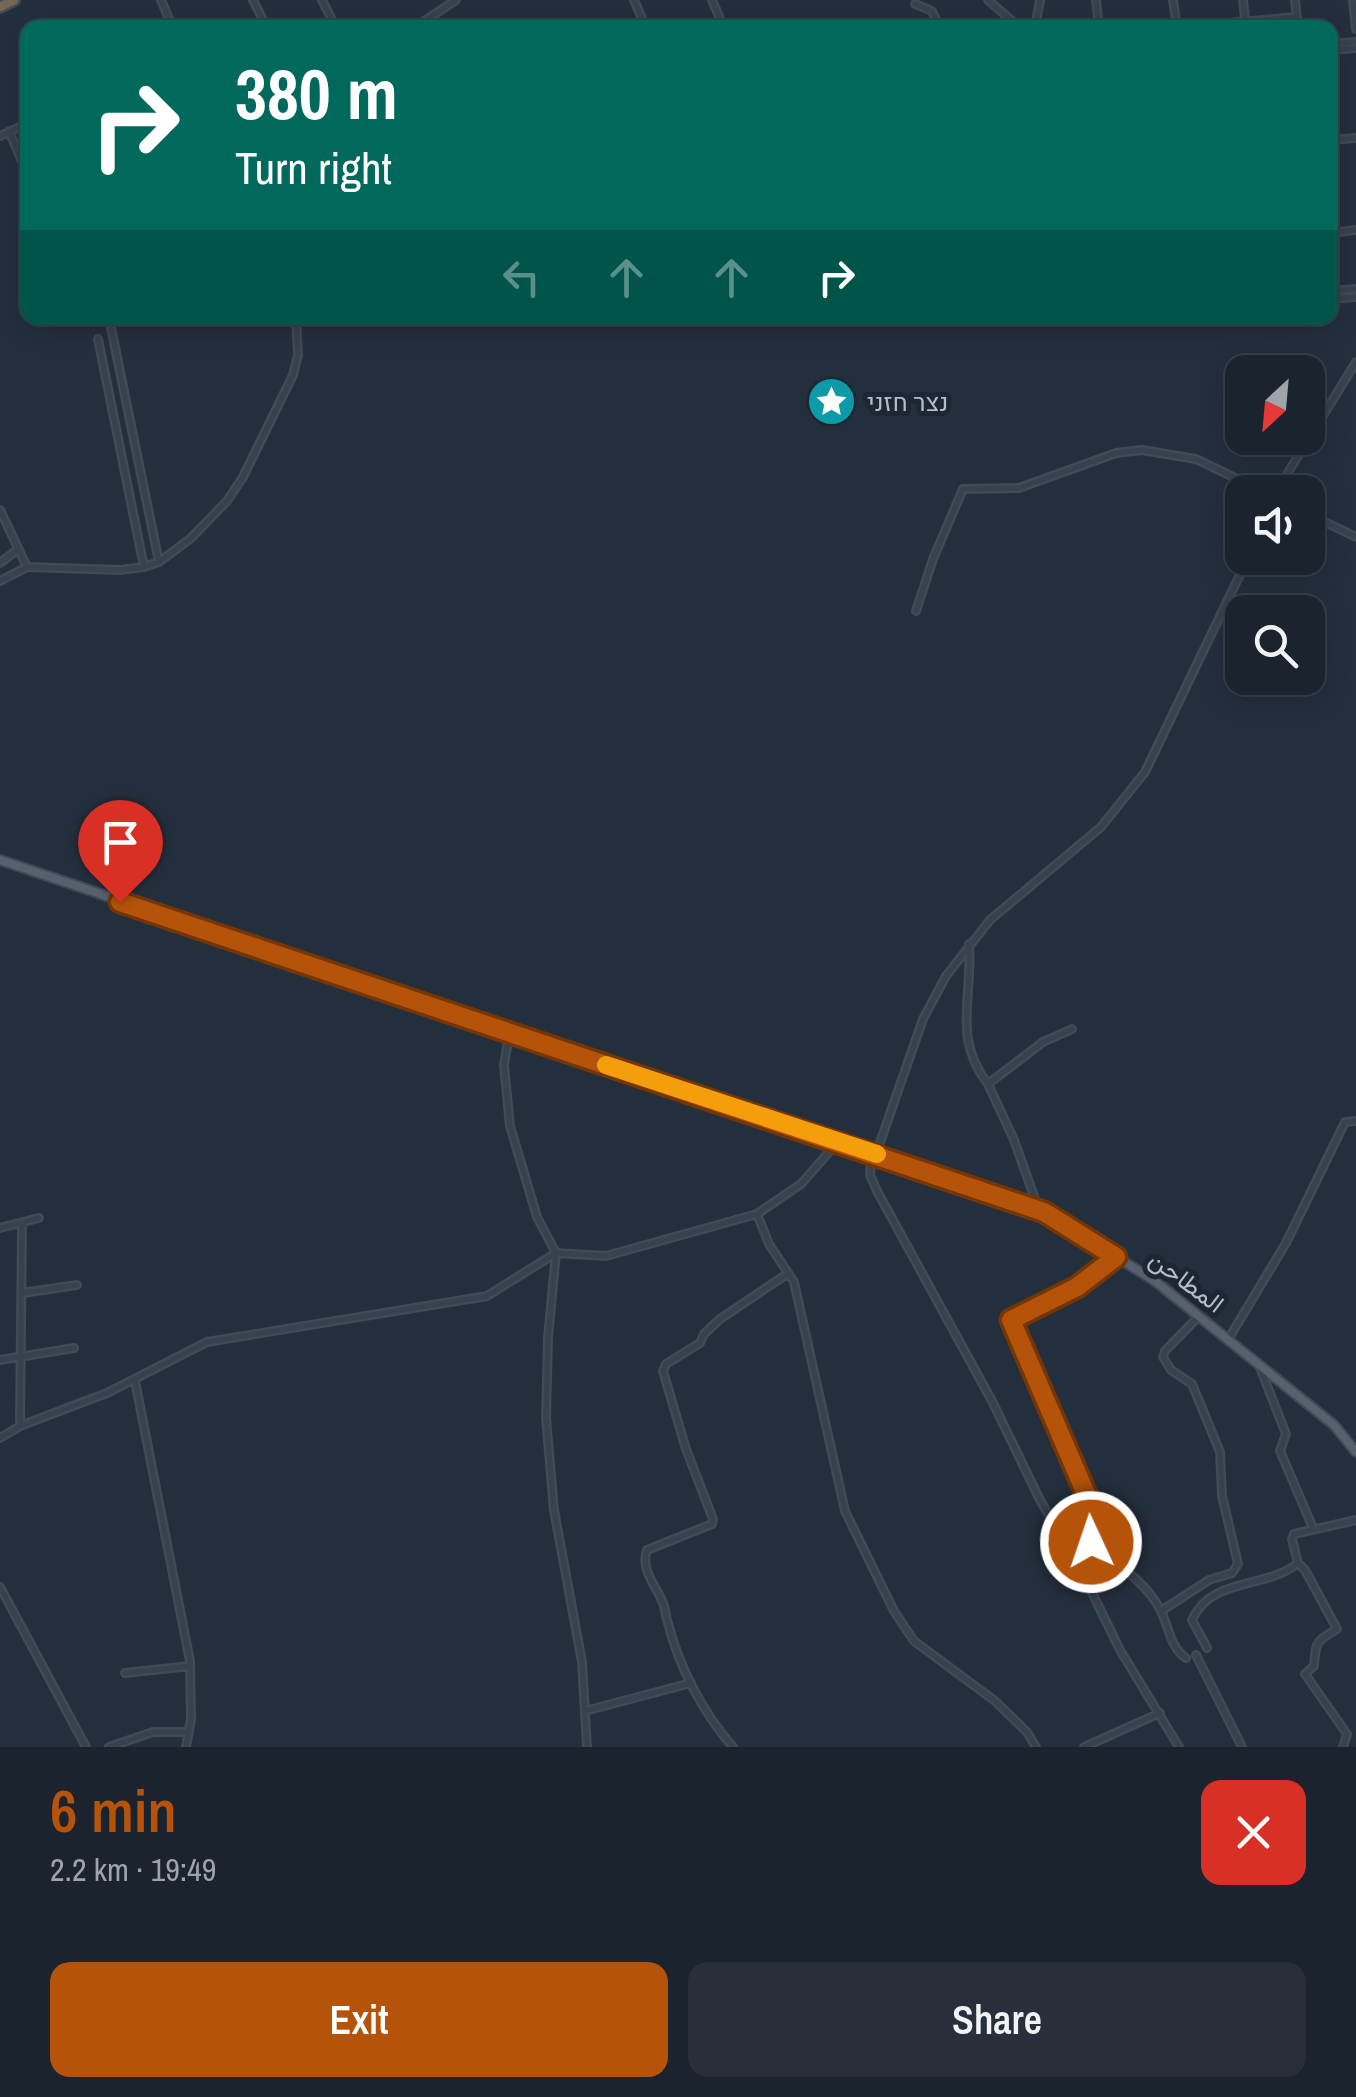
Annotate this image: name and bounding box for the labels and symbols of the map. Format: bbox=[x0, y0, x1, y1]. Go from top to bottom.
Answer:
north arrow bbox=[1225, 355, 1325, 455]
place icon: נצר חזני bbox=[806, 376, 858, 428]
place label: נצר חזני bbox=[867, 385, 948, 419]
pin bbox=[78, 800, 163, 903]
street label: المطاحن bbox=[1143, 1242, 1231, 1320]
position arrow bbox=[1039, 1490, 1143, 1594]

